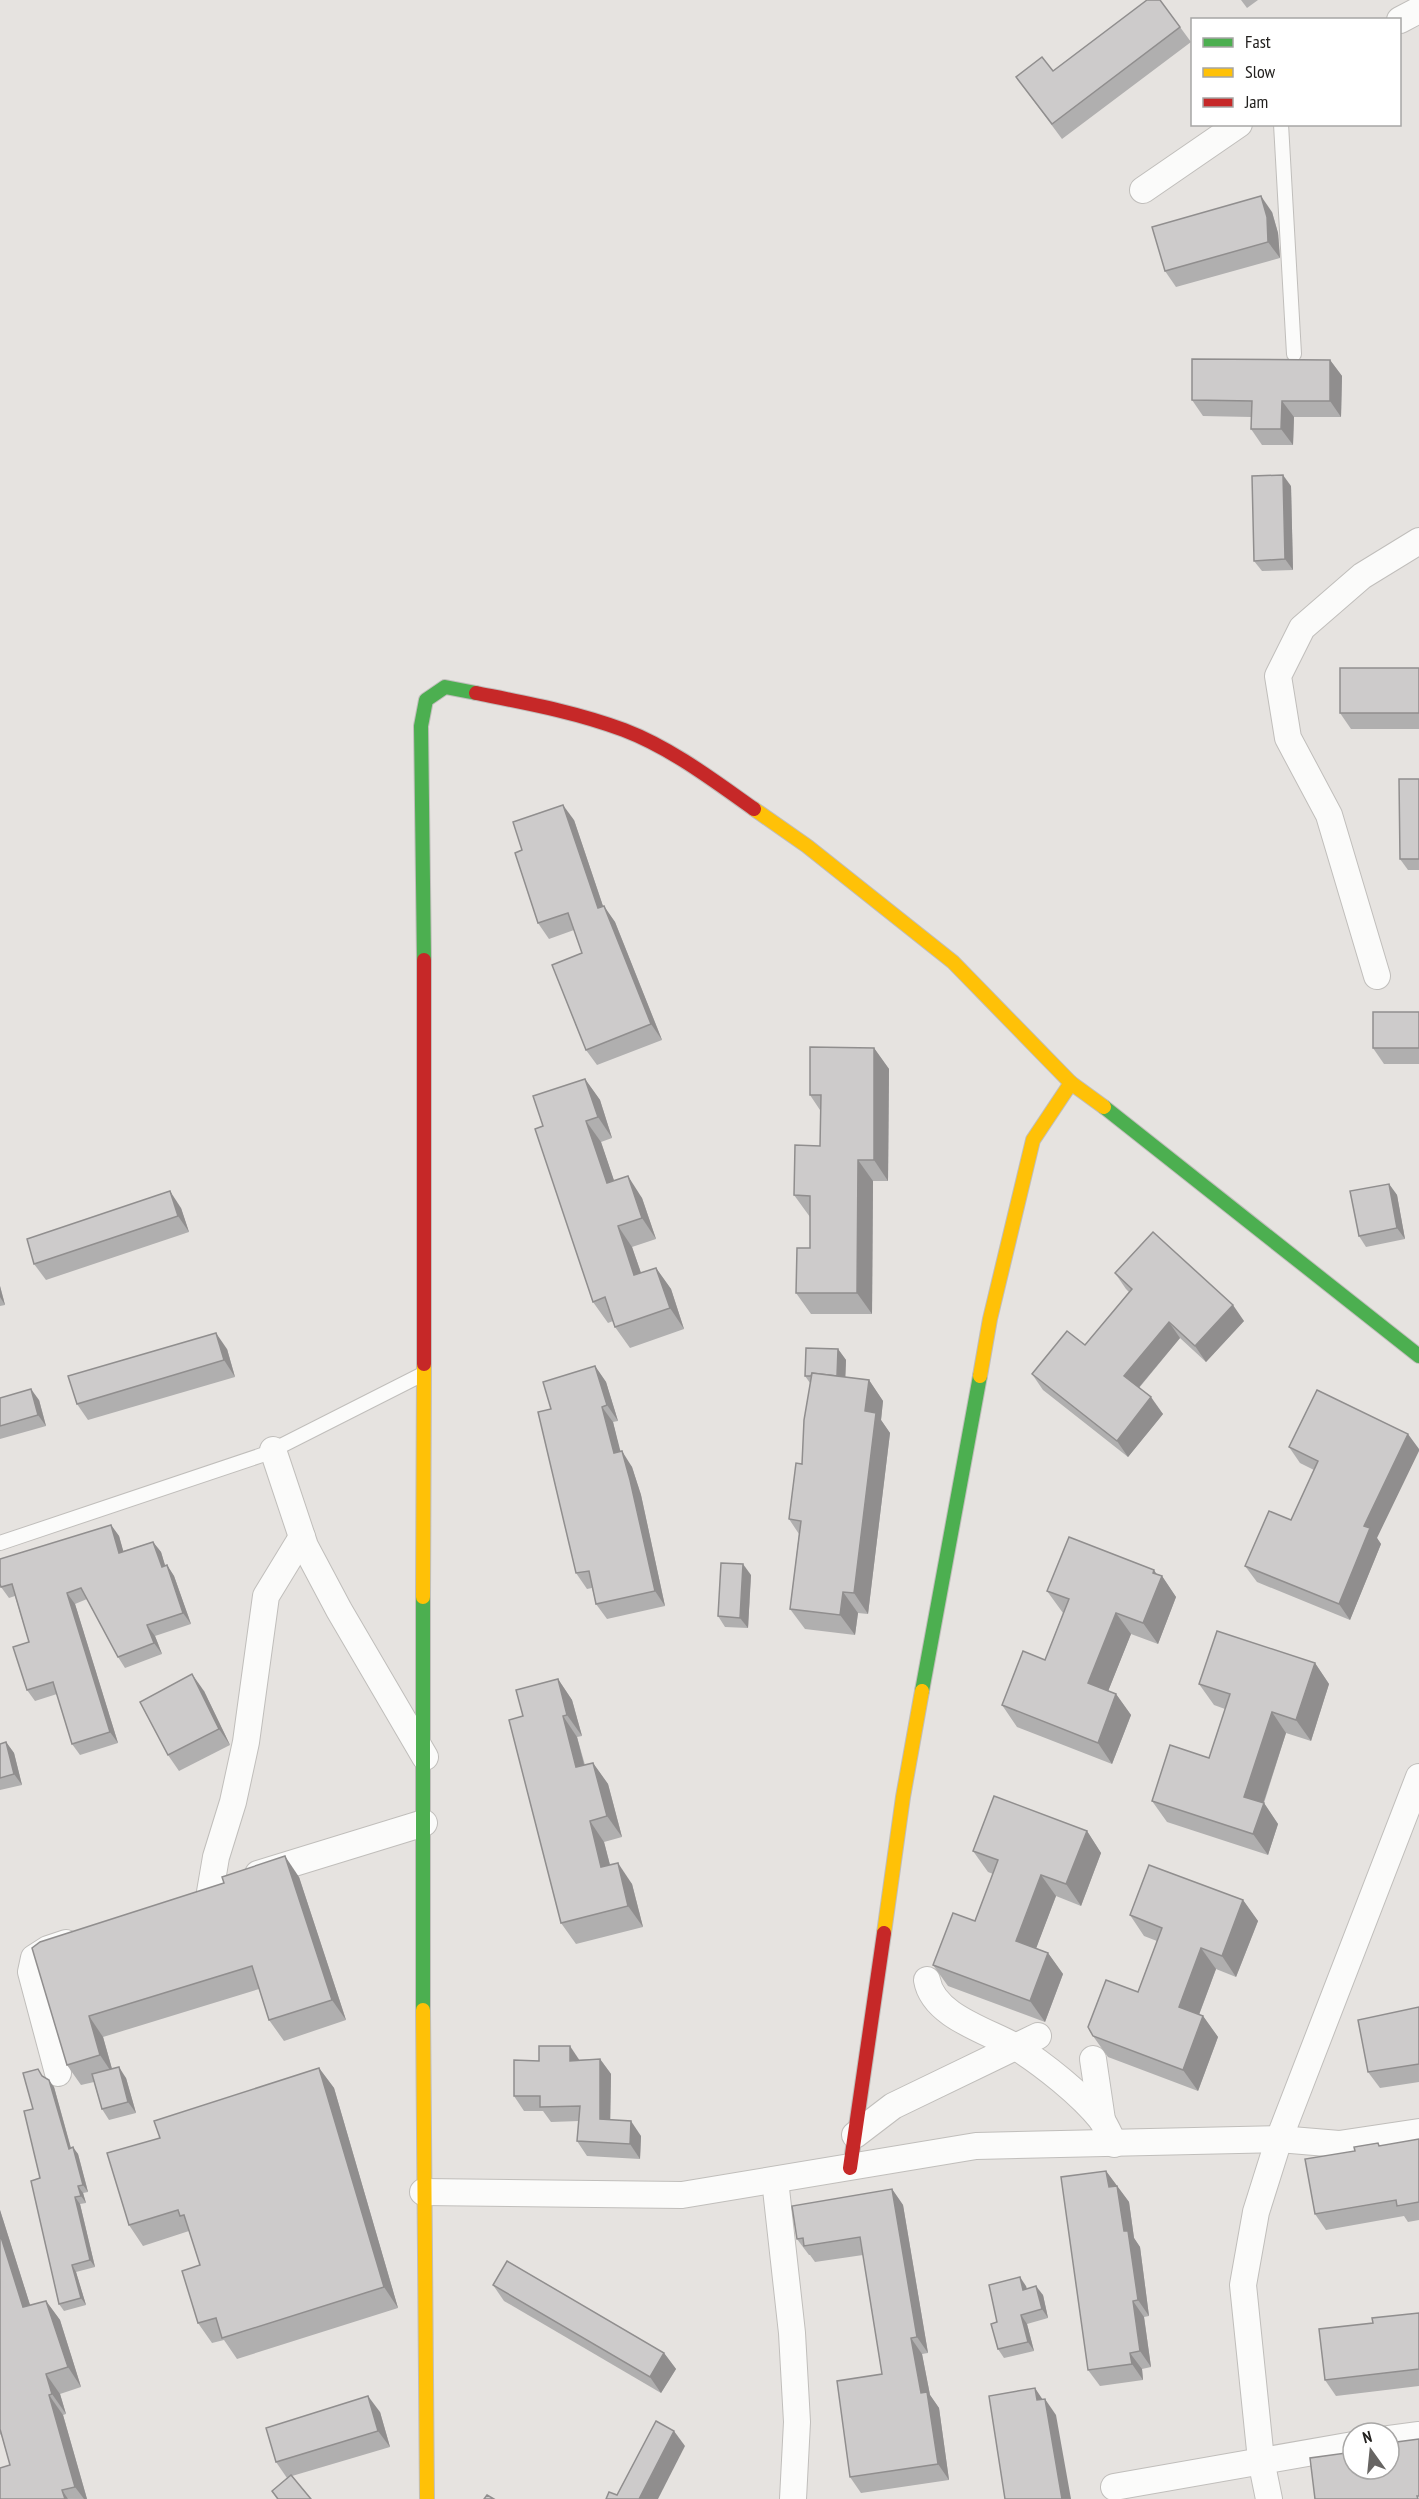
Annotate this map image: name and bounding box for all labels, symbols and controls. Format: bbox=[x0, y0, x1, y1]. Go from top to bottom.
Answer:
legend bbox=[1191, 18, 1401, 126]
text: Fast bbox=[1245, 30, 1271, 53]
text: Slow bbox=[1245, 60, 1276, 83]
text: Jam bbox=[1244, 90, 1268, 113]
north arrow bbox=[1341, 2421, 1401, 2481]
text: N bbox=[1360, 2426, 1374, 2447]

